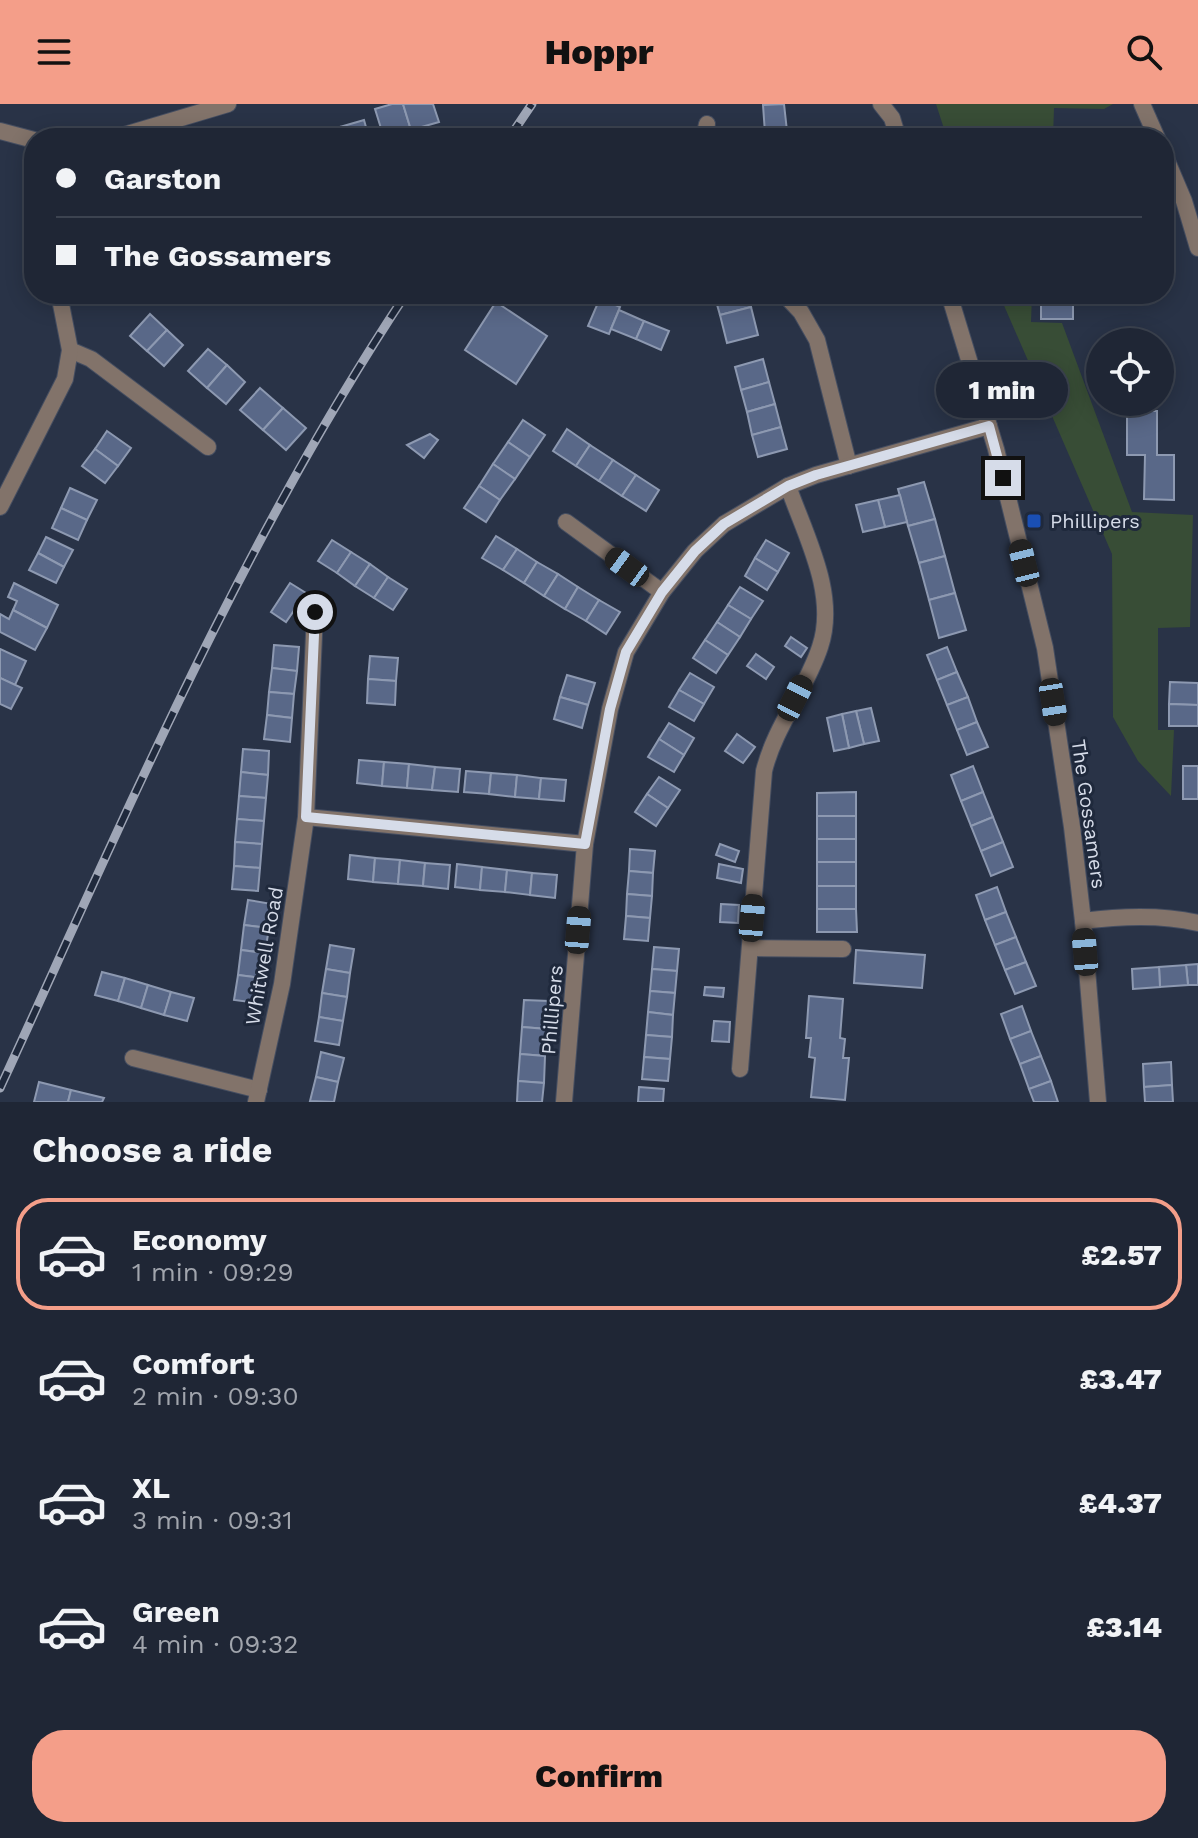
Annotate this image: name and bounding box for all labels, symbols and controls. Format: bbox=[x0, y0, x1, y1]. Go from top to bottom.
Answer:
icon: menu bbox=[32, 30, 76, 74]
icon: search bbox=[1122, 30, 1166, 74]
text: Hoppr bbox=[544, 31, 654, 73]
text: Garston bbox=[104, 161, 221, 196]
text: The Gossamers bbox=[104, 238, 331, 273]
map controls bbox=[1086, 328, 1174, 416]
button: locate bbox=[1086, 328, 1174, 416]
callout: 1 min bbox=[937, 362, 1069, 418]
text: 1 min bbox=[969, 375, 1035, 405]
route end bbox=[985, 460, 1021, 496]
place label: Phillipers bbox=[1050, 509, 1140, 533]
marker: Phillipers bbox=[1025, 512, 1043, 530]
car bbox=[1007, 537, 1041, 589]
car bbox=[601, 543, 653, 591]
route start bbox=[297, 594, 333, 630]
car bbox=[773, 671, 817, 725]
car bbox=[1037, 676, 1069, 728]
street label: The Gossamers bbox=[1067, 738, 1111, 890]
street label: Whitwell Road bbox=[240, 885, 288, 1027]
car bbox=[738, 893, 766, 943]
car bbox=[564, 905, 592, 955]
car bbox=[1071, 927, 1099, 977]
street label: Phillipers bbox=[536, 964, 568, 1056]
text: Choose a ride bbox=[32, 1129, 272, 1171]
icon: car bbox=[36, 1218, 108, 1290]
text: Economy bbox=[132, 1222, 267, 1257]
text: £2.57 bbox=[1081, 1237, 1162, 1272]
text: 1 min · 09:29 bbox=[132, 1257, 294, 1287]
icon: car bbox=[36, 1342, 108, 1414]
text: Comfort bbox=[132, 1346, 254, 1381]
text: £3.47 bbox=[1079, 1361, 1162, 1396]
text: 2 min · 09:30 bbox=[132, 1381, 299, 1411]
icon: car bbox=[36, 1466, 108, 1538]
text: XL bbox=[132, 1470, 170, 1505]
text: £4.37 bbox=[1079, 1485, 1162, 1520]
text: 3 min · 09:31 bbox=[132, 1505, 293, 1535]
icon: car bbox=[36, 1590, 108, 1662]
text: Green bbox=[132, 1594, 220, 1629]
text: £3.14 bbox=[1086, 1609, 1162, 1644]
text: 4 min · 09:32 bbox=[132, 1629, 298, 1659]
button: Confirm bbox=[32, 1730, 1166, 1822]

